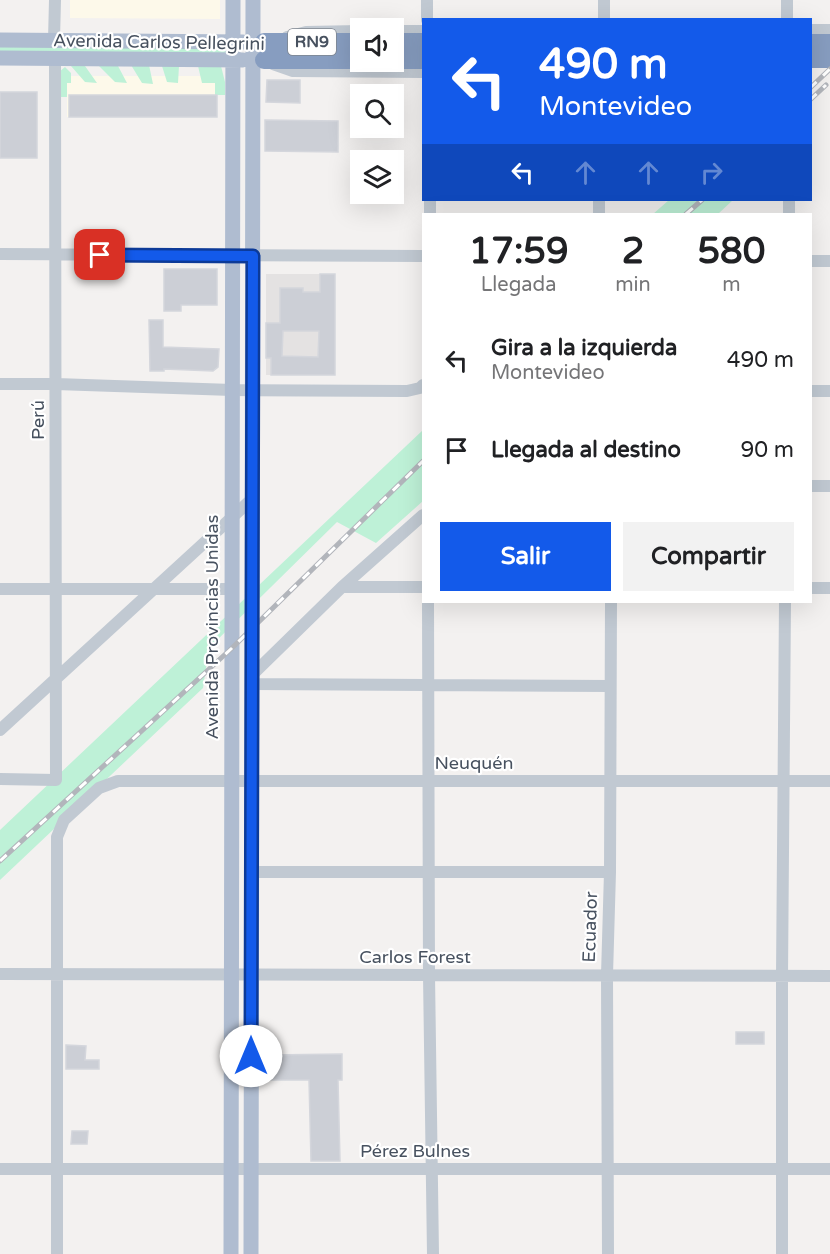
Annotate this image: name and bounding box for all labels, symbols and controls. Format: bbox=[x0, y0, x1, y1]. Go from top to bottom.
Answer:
map controls bbox=[350, 18, 404, 204]
button: sound bbox=[350, 18, 404, 72]
street label: Avenida Carlos Pellegrini bbox=[53, 29, 265, 55]
road number: RN9 bbox=[288, 29, 336, 55]
text: 490 m bbox=[539, 39, 668, 90]
icon: left bbox=[440, 42, 518, 120]
button: search bbox=[350, 84, 404, 138]
text: Montevideo bbox=[539, 90, 692, 123]
button: layers bbox=[350, 150, 404, 204]
icon: left bbox=[506, 156, 539, 189]
icon: ahead bbox=[569, 156, 602, 189]
icon: ahead bbox=[632, 156, 665, 189]
icon: right bbox=[695, 156, 728, 189]
pin bbox=[74, 229, 125, 280]
text: 17:59 bbox=[469, 230, 569, 273]
text: 2 bbox=[622, 230, 644, 273]
text: 580 bbox=[697, 230, 765, 273]
icon: arrive bbox=[83, 238, 116, 271]
text: Llegada bbox=[481, 273, 556, 297]
text: min bbox=[615, 273, 651, 297]
text: m bbox=[722, 273, 741, 297]
text: Gira a la izquierda bbox=[491, 335, 677, 361]
icon: left bbox=[440, 344, 473, 377]
text: 490 m bbox=[727, 347, 794, 373]
text: Montevideo bbox=[491, 361, 605, 385]
street label: Perú bbox=[27, 400, 49, 440]
icon: arrive bbox=[440, 434, 473, 467]
text: Llegada al destino bbox=[491, 437, 681, 463]
text: 90 m bbox=[740, 437, 794, 463]
street label: Avenida Provincias Unidas bbox=[201, 515, 223, 739]
button: Salir bbox=[440, 522, 611, 591]
button: Compartir bbox=[623, 522, 794, 591]
street label: Neuquén bbox=[435, 752, 513, 774]
street label: Ecuador bbox=[578, 891, 602, 963]
street label: Carlos Forest bbox=[359, 946, 471, 968]
position arrow bbox=[219, 1024, 283, 1088]
street label: Pérez Bulnes bbox=[360, 1140, 470, 1162]

